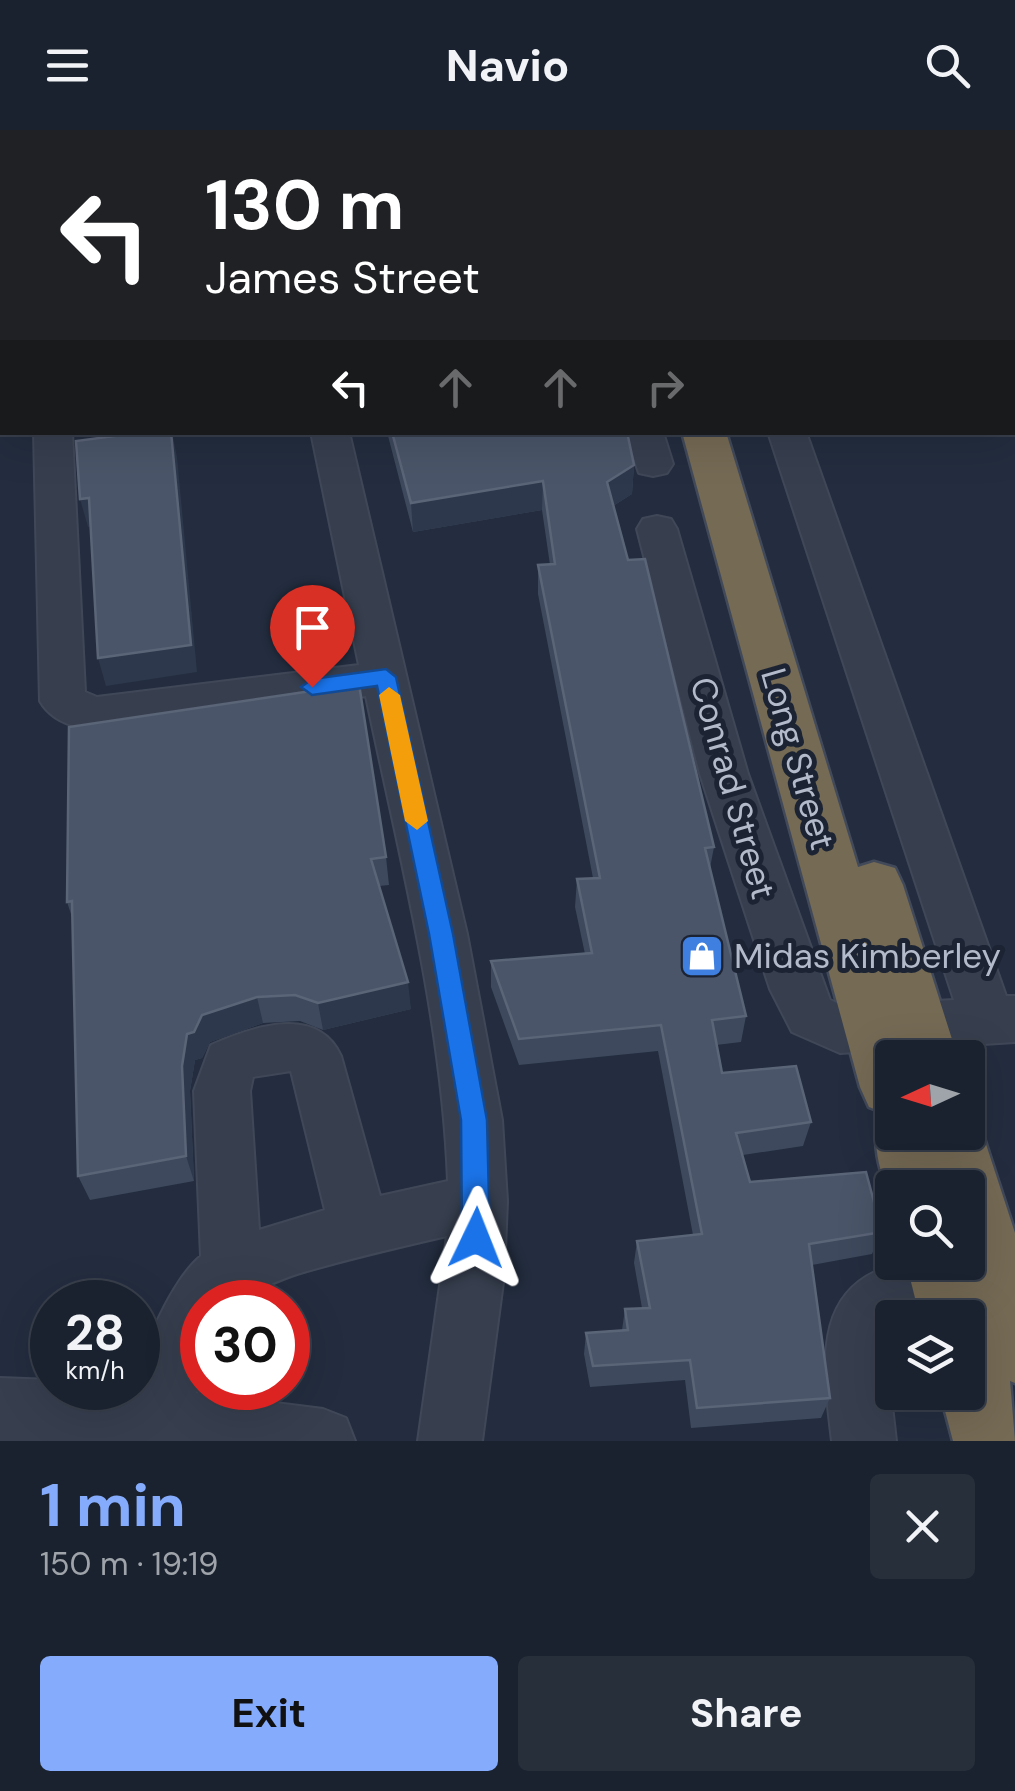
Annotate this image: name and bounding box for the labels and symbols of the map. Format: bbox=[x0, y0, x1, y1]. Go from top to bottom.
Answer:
pin bbox=[270, 585, 355, 688]
street label: Long Street bbox=[750, 663, 846, 855]
street label: Conrad Street bbox=[679, 672, 787, 904]
shop icon: Midas Kimberley bbox=[679, 933, 725, 979]
place label: Midas Kimberley bbox=[734, 933, 1001, 979]
north arrow bbox=[875, 1040, 985, 1150]
position arrow bbox=[424, 1186, 528, 1290]
speed limit sign: 30 bbox=[180, 1280, 310, 1410]

